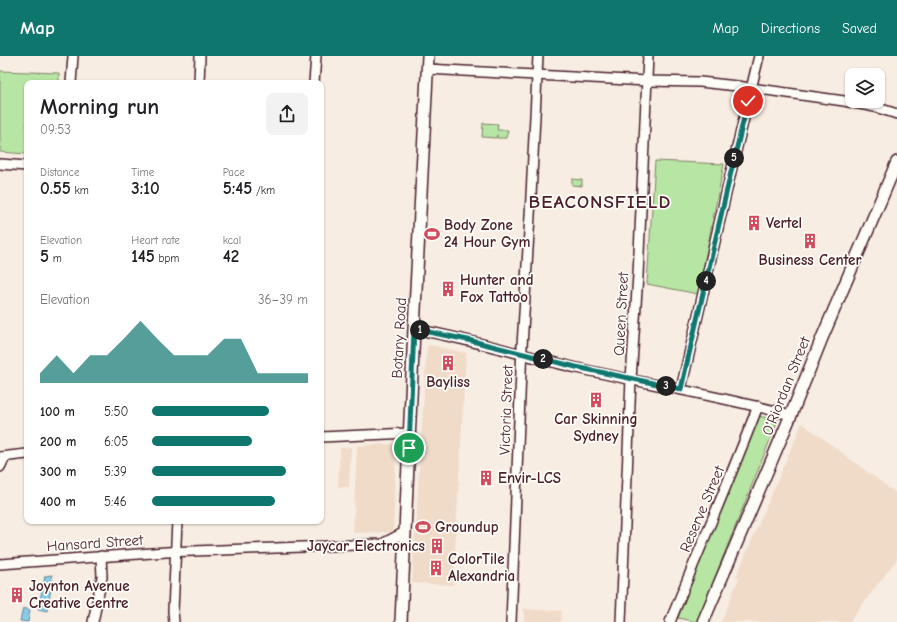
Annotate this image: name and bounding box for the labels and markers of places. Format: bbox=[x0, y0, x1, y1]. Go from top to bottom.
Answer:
pin bbox=[731, 84, 765, 118]
pin: 5 bbox=[724, 148, 744, 168]
building icon: Vertel bbox=[745, 214, 763, 232]
place label: Vertel bbox=[766, 214, 802, 232]
place label: Body Zone 24 Hour Gym bbox=[444, 216, 530, 251]
sports icon: Body Zone 24 Hour Gym bbox=[423, 225, 441, 243]
building icon: Business Center bbox=[801, 232, 819, 250]
place label: Business Center bbox=[758, 251, 862, 269]
place label: Hunter and Fox Tattoo bbox=[460, 271, 534, 306]
pin: 4 bbox=[696, 271, 716, 291]
building icon: Hunter and Fox Tattoo bbox=[439, 280, 457, 298]
pin: 1 bbox=[410, 320, 430, 340]
pin: 2 bbox=[533, 349, 553, 369]
building icon: Bayliss bbox=[439, 354, 457, 372]
place label: Bayliss bbox=[426, 373, 470, 391]
pin: 3 bbox=[656, 376, 676, 396]
building icon: Car Skinning Sydney bbox=[587, 391, 605, 409]
place label: Car Skinning Sydney bbox=[554, 410, 638, 445]
pin bbox=[392, 431, 426, 465]
building icon: Envir-LCS bbox=[477, 469, 495, 487]
place label: Envir-LCS bbox=[498, 469, 561, 487]
sports icon: Groundup bbox=[414, 518, 432, 536]
place label: Groundup bbox=[435, 518, 499, 536]
place label: Jaycar Electronics bbox=[307, 537, 425, 555]
building icon: Jaycar Electronics bbox=[428, 537, 446, 555]
place label: ColorTile Alexandria bbox=[448, 550, 515, 585]
building icon: ColorTile Alexandria bbox=[427, 559, 445, 577]
place label: Joynton Avenue Creative Centre bbox=[29, 577, 130, 612]
building icon: Joynton Avenue Creative Centre bbox=[8, 586, 26, 604]

